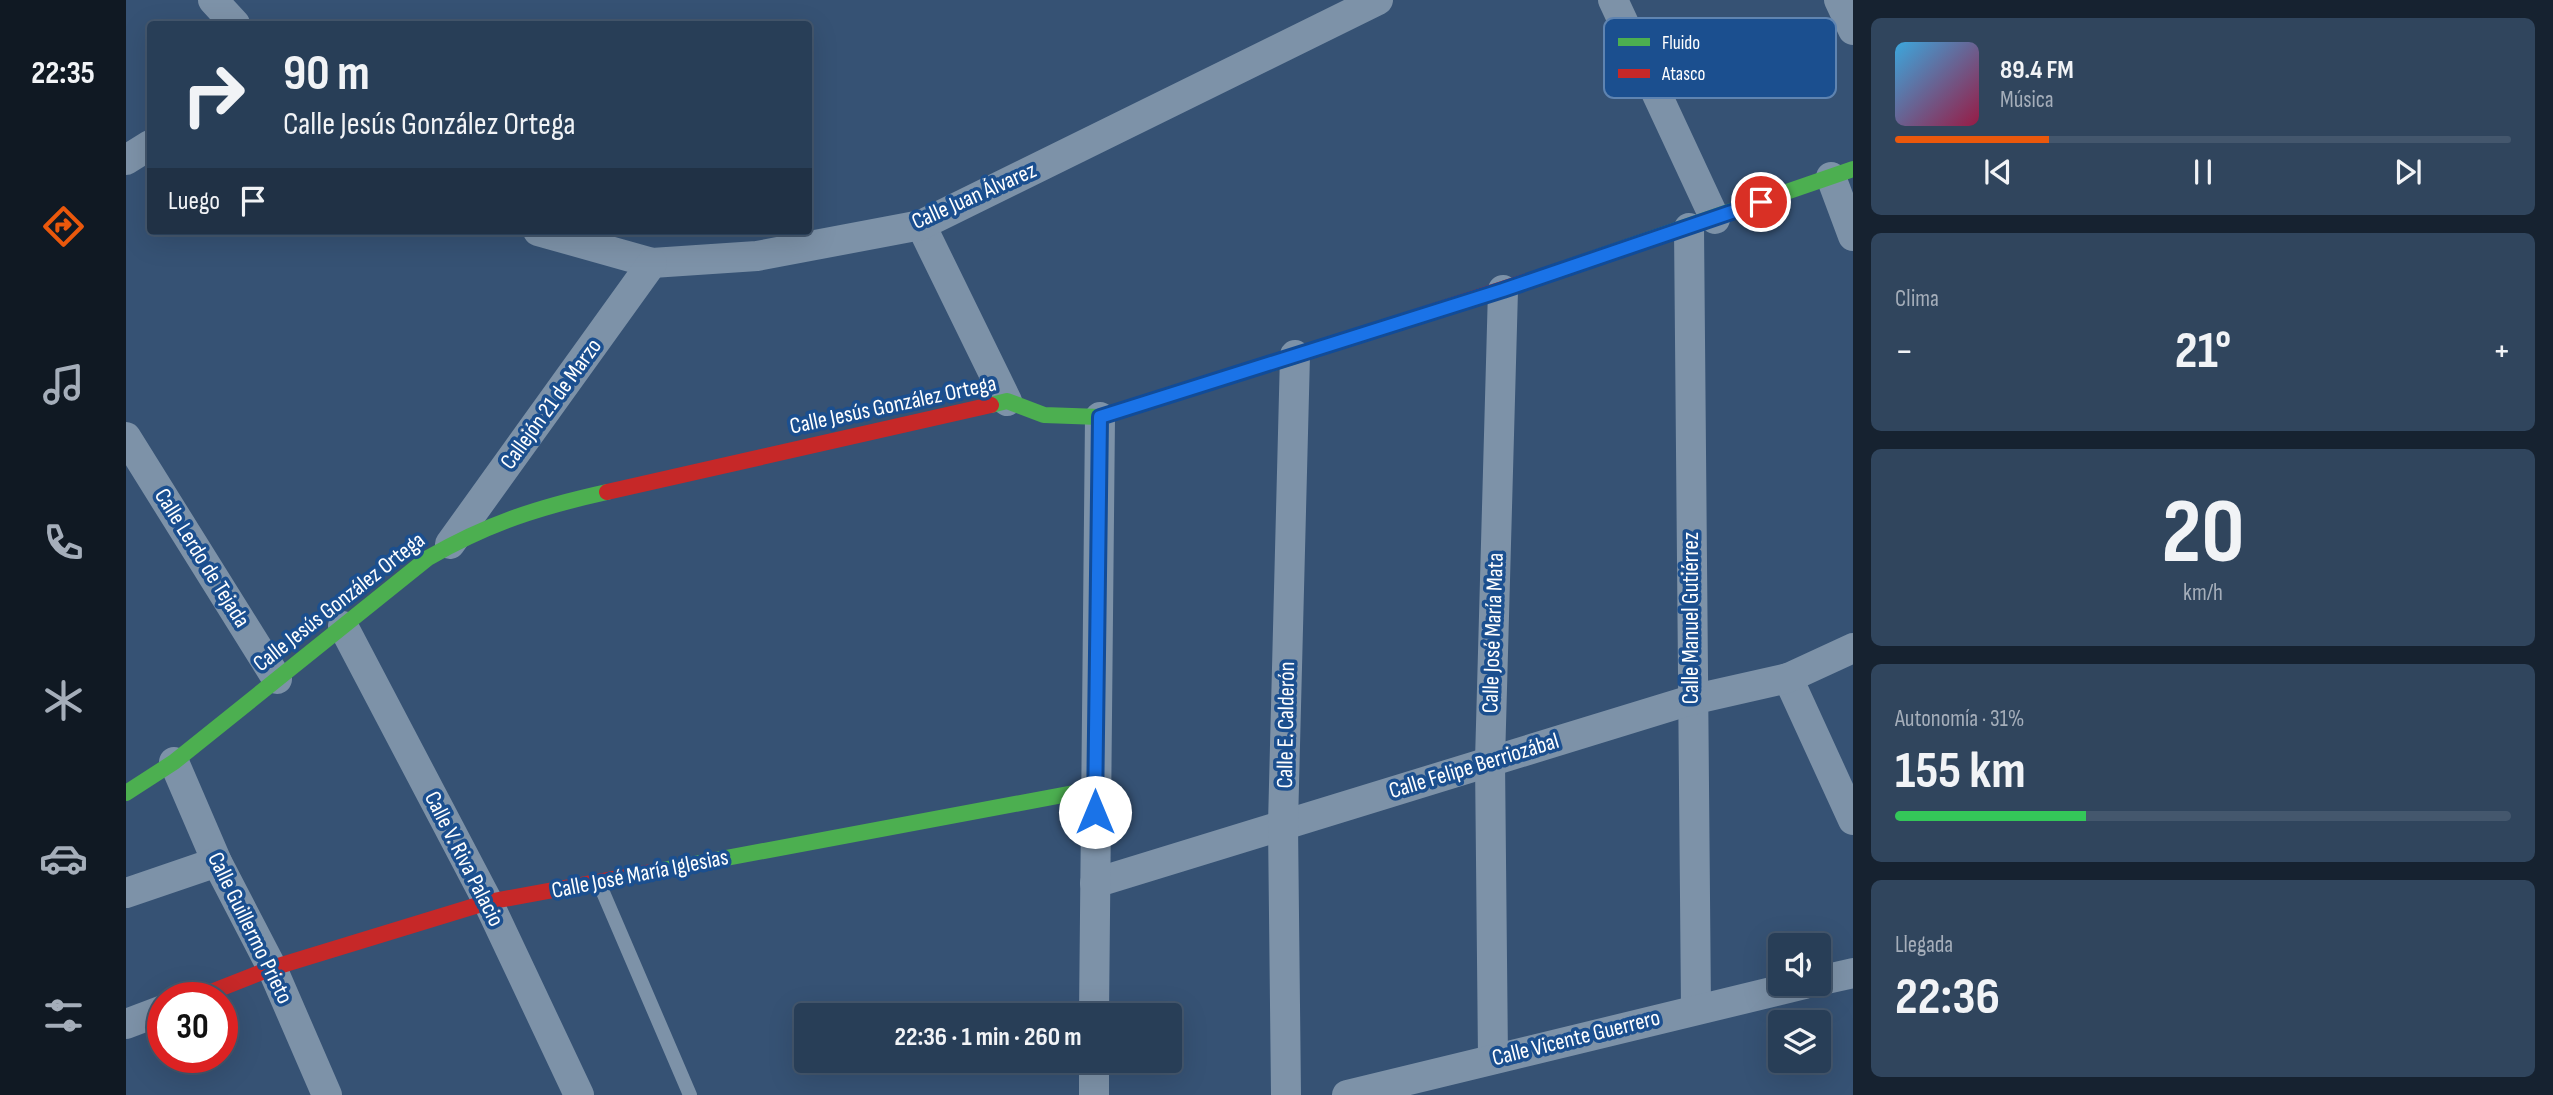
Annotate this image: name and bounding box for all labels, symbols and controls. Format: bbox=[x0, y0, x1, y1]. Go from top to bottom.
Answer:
legend bbox=[1604, 18, 1836, 98]
text: Fluido bbox=[1662, 32, 1700, 55]
text: 90 m bbox=[283, 45, 370, 104]
icon: right bbox=[168, 49, 259, 140]
text: 22:35 bbox=[31, 54, 95, 93]
text: 89.4 FM bbox=[2000, 55, 2074, 86]
text: Atasco bbox=[1661, 63, 1705, 86]
text: Música bbox=[2000, 86, 2054, 114]
text: Calle Jesús González Ortega bbox=[283, 105, 576, 144]
icon: previous bbox=[1979, 153, 2017, 191]
icon: pause bbox=[2184, 153, 2222, 191]
icon: next bbox=[2389, 153, 2427, 191]
street label: Calle Juan Álvarez bbox=[907, 156, 1041, 236]
pin bbox=[1731, 172, 1791, 232]
icon: arrive bbox=[234, 182, 272, 220]
icon: arrive bbox=[1742, 183, 1780, 221]
text: Luego bbox=[168, 186, 220, 217]
icon: directions bbox=[39, 202, 88, 251]
text: Clima bbox=[1895, 285, 1939, 313]
text: 21° bbox=[2175, 320, 2231, 383]
text: − bbox=[1895, 329, 1914, 374]
text: + bbox=[2492, 329, 2511, 374]
street label: Callejón 21 de Marzo bbox=[494, 333, 608, 475]
icon: music bbox=[39, 360, 88, 409]
street label: Calle Jesús González Ortega bbox=[787, 369, 999, 441]
text: 20 bbox=[2161, 479, 2245, 588]
street label: Calle Lerdo de Tejada bbox=[148, 483, 256, 633]
icon: phone bbox=[39, 518, 88, 567]
street label: Calle Jesús González Ortega bbox=[248, 526, 430, 678]
street label: Calle Manuel Gutiérrez bbox=[1677, 532, 1705, 704]
street label: Calle José María Mata bbox=[1476, 552, 1510, 714]
text: km/h bbox=[2183, 579, 2223, 607]
street label: Calle E. Calderón bbox=[1271, 661, 1301, 789]
icon: climate bbox=[39, 676, 88, 725]
text: Autonomía · 31% bbox=[1895, 705, 2024, 733]
street label: Calle Felipe Berriozábal bbox=[1386, 727, 1562, 805]
text: 155 km bbox=[1895, 740, 2026, 803]
position arrow bbox=[1058, 775, 1132, 849]
street label: Calle V. Riva Palacio bbox=[418, 787, 510, 931]
icon: car bbox=[39, 834, 88, 883]
street label: Calle José María Iglesias bbox=[549, 843, 731, 905]
street label: Calle Guillermo Prieto bbox=[201, 848, 299, 1008]
text: Llegada bbox=[1895, 931, 1953, 959]
map controls bbox=[1768, 933, 1831, 1073]
button: sound bbox=[1768, 933, 1831, 996]
text: 22:36 bbox=[1895, 966, 2000, 1029]
speed limit sign: 30 bbox=[147, 982, 238, 1073]
icon: filters bbox=[39, 991, 88, 1040]
street label: Calle Vicente Guerrero bbox=[1489, 1004, 1663, 1072]
button: layers bbox=[1768, 1010, 1831, 1073]
text: 22:36 · 1 min · 260 m bbox=[895, 1022, 1081, 1053]

